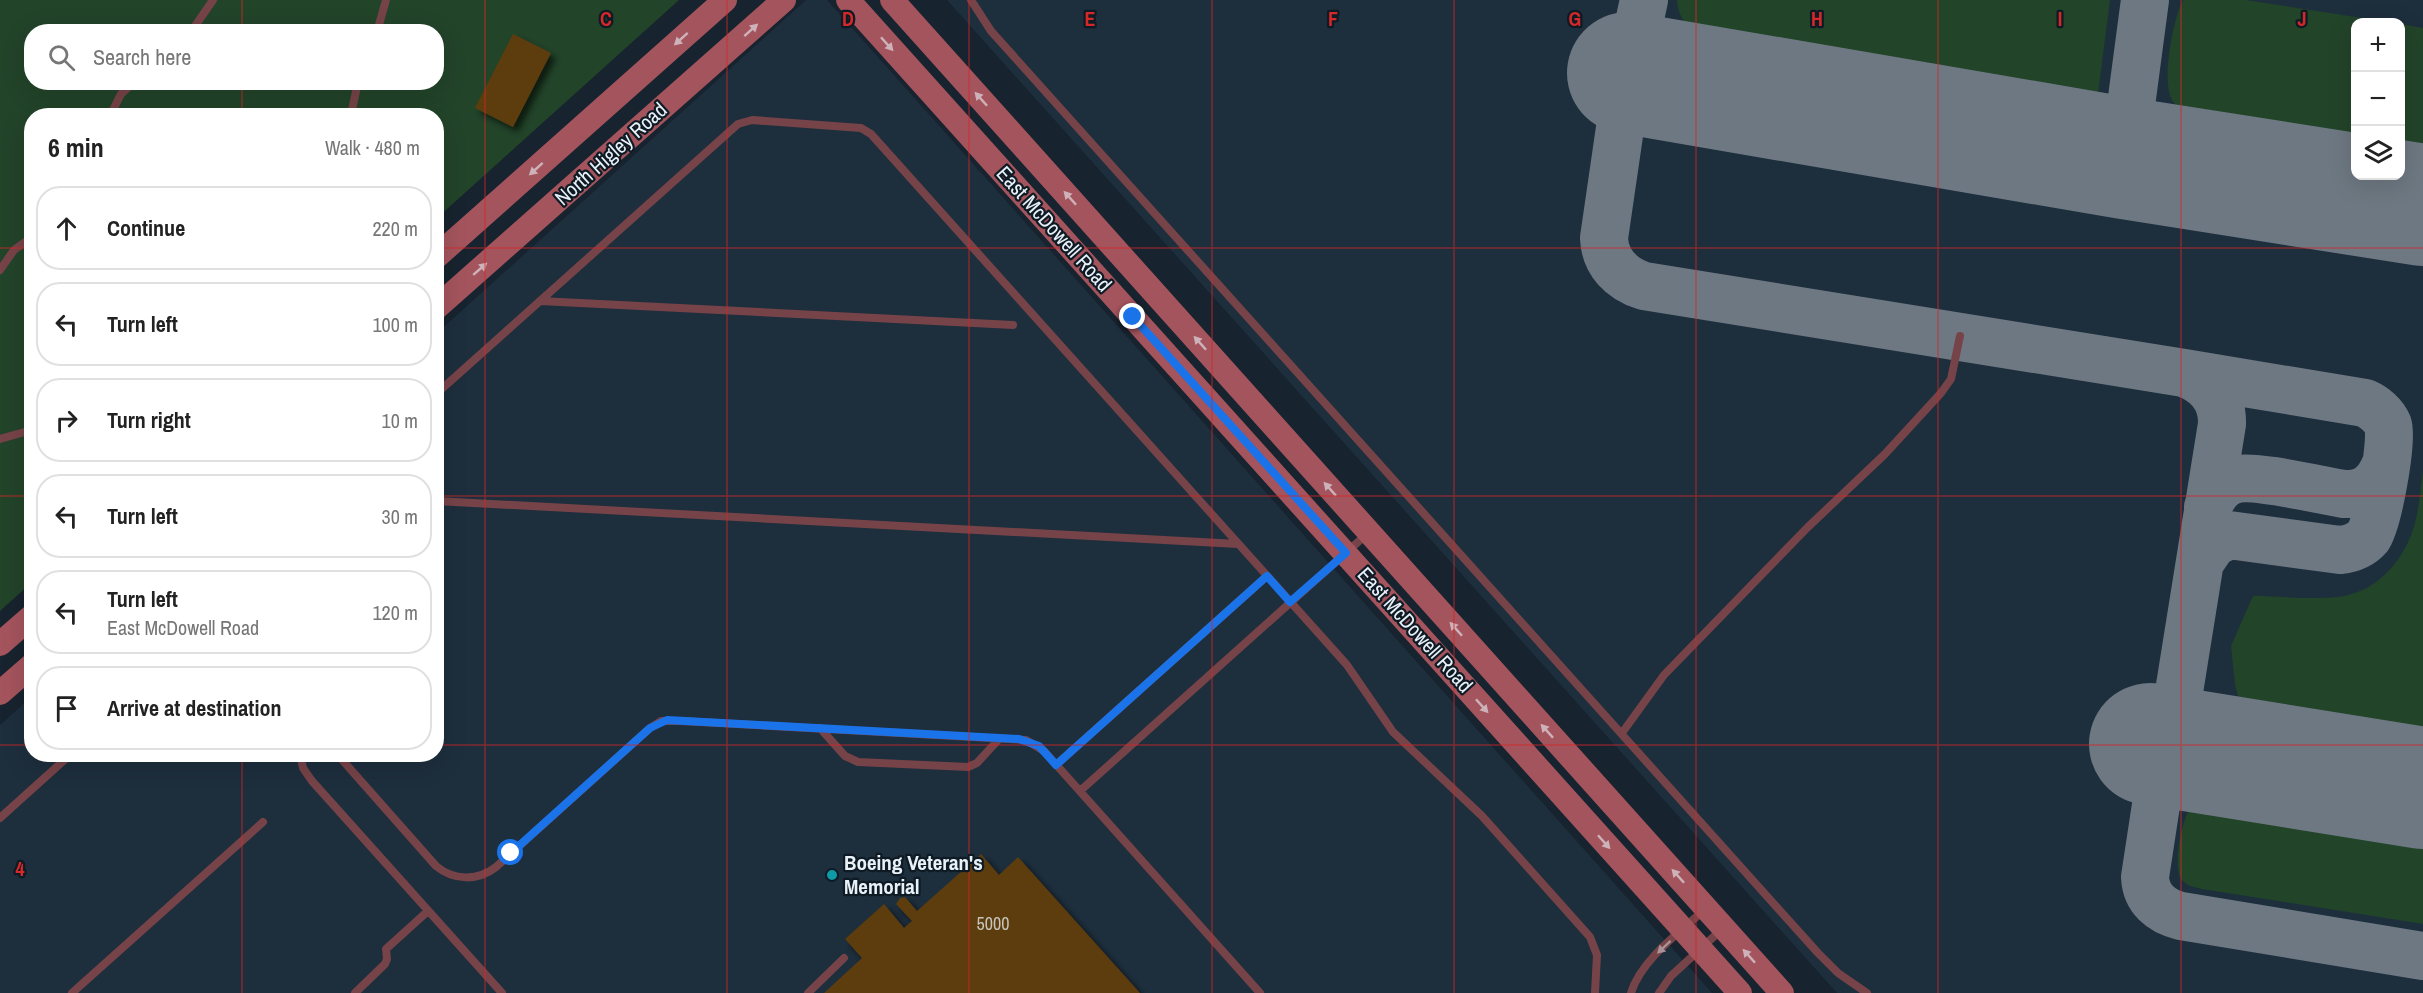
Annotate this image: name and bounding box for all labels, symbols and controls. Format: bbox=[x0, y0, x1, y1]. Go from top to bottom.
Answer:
text: C bbox=[600, 5, 612, 32]
text: D bbox=[842, 5, 854, 32]
text: E bbox=[1085, 5, 1096, 32]
text: F bbox=[1328, 5, 1338, 32]
text: G bbox=[1569, 5, 1581, 32]
text: H bbox=[1811, 5, 1823, 32]
text: I bbox=[2058, 5, 2062, 32]
text: J bbox=[2297, 5, 2307, 32]
map controls bbox=[2351, 18, 2405, 180]
button: + bbox=[2351, 18, 2405, 72]
search box bbox=[24, 24, 444, 90]
one-way arrow bbox=[743, 24, 758, 37]
one-way arrow bbox=[674, 32, 689, 45]
one-way arrow bbox=[880, 36, 894, 51]
icon: search bbox=[45, 41, 78, 74]
text: Search here bbox=[93, 42, 191, 72]
button: − bbox=[2351, 72, 2405, 126]
one-way arrow bbox=[975, 92, 988, 107]
street label: North Higley Road bbox=[548, 95, 673, 212]
button: layers bbox=[2351, 126, 2405, 180]
text: 6 min bbox=[48, 130, 104, 165]
text: Walk · 480 m bbox=[325, 134, 420, 161]
street label: East McDowell Road bbox=[990, 160, 1119, 298]
one-way arrow bbox=[528, 162, 543, 176]
one-way arrow bbox=[1064, 191, 1077, 206]
icon: ahead bbox=[50, 212, 83, 245]
text: Continue bbox=[107, 213, 185, 243]
text: 220 m bbox=[372, 215, 418, 242]
one-way arrow bbox=[473, 262, 488, 276]
route end bbox=[1119, 303, 1145, 329]
icon: left bbox=[50, 308, 83, 341]
text: Turn left bbox=[107, 309, 178, 339]
text: 100 m bbox=[372, 311, 418, 338]
one-way arrow bbox=[1194, 336, 1207, 351]
icon: right bbox=[50, 404, 83, 437]
text: Turn right bbox=[107, 405, 191, 435]
text: 10 m bbox=[382, 407, 418, 434]
one-way arrow bbox=[1323, 481, 1337, 496]
icon: left bbox=[50, 500, 83, 533]
text: Turn left bbox=[107, 501, 178, 531]
text: 30 m bbox=[382, 503, 418, 530]
street label: East McDowell Road bbox=[1351, 561, 1480, 699]
text: Turn left bbox=[107, 584, 178, 614]
icon: left bbox=[50, 596, 83, 629]
text: 120 m bbox=[372, 599, 418, 626]
text: East McDowell Road bbox=[107, 614, 259, 641]
one-way arrow bbox=[1450, 622, 1463, 637]
icon: arrive bbox=[50, 692, 83, 725]
text: Arrive at destination bbox=[107, 693, 281, 723]
one-way arrow bbox=[1475, 698, 1488, 713]
one-way arrow bbox=[1541, 724, 1554, 739]
one-way arrow bbox=[1597, 834, 1610, 849]
route start bbox=[497, 839, 523, 865]
place label: Boeing Veteran's Memorial bbox=[844, 848, 983, 901]
text: 4 bbox=[15, 855, 25, 882]
marker: Boeing Veteran's Memorial bbox=[825, 868, 839, 882]
one-way arrow bbox=[1672, 869, 1685, 884]
house number: 5000 bbox=[977, 911, 1009, 936]
one-way arrow bbox=[1657, 940, 1672, 954]
one-way arrow bbox=[1743, 949, 1756, 964]

